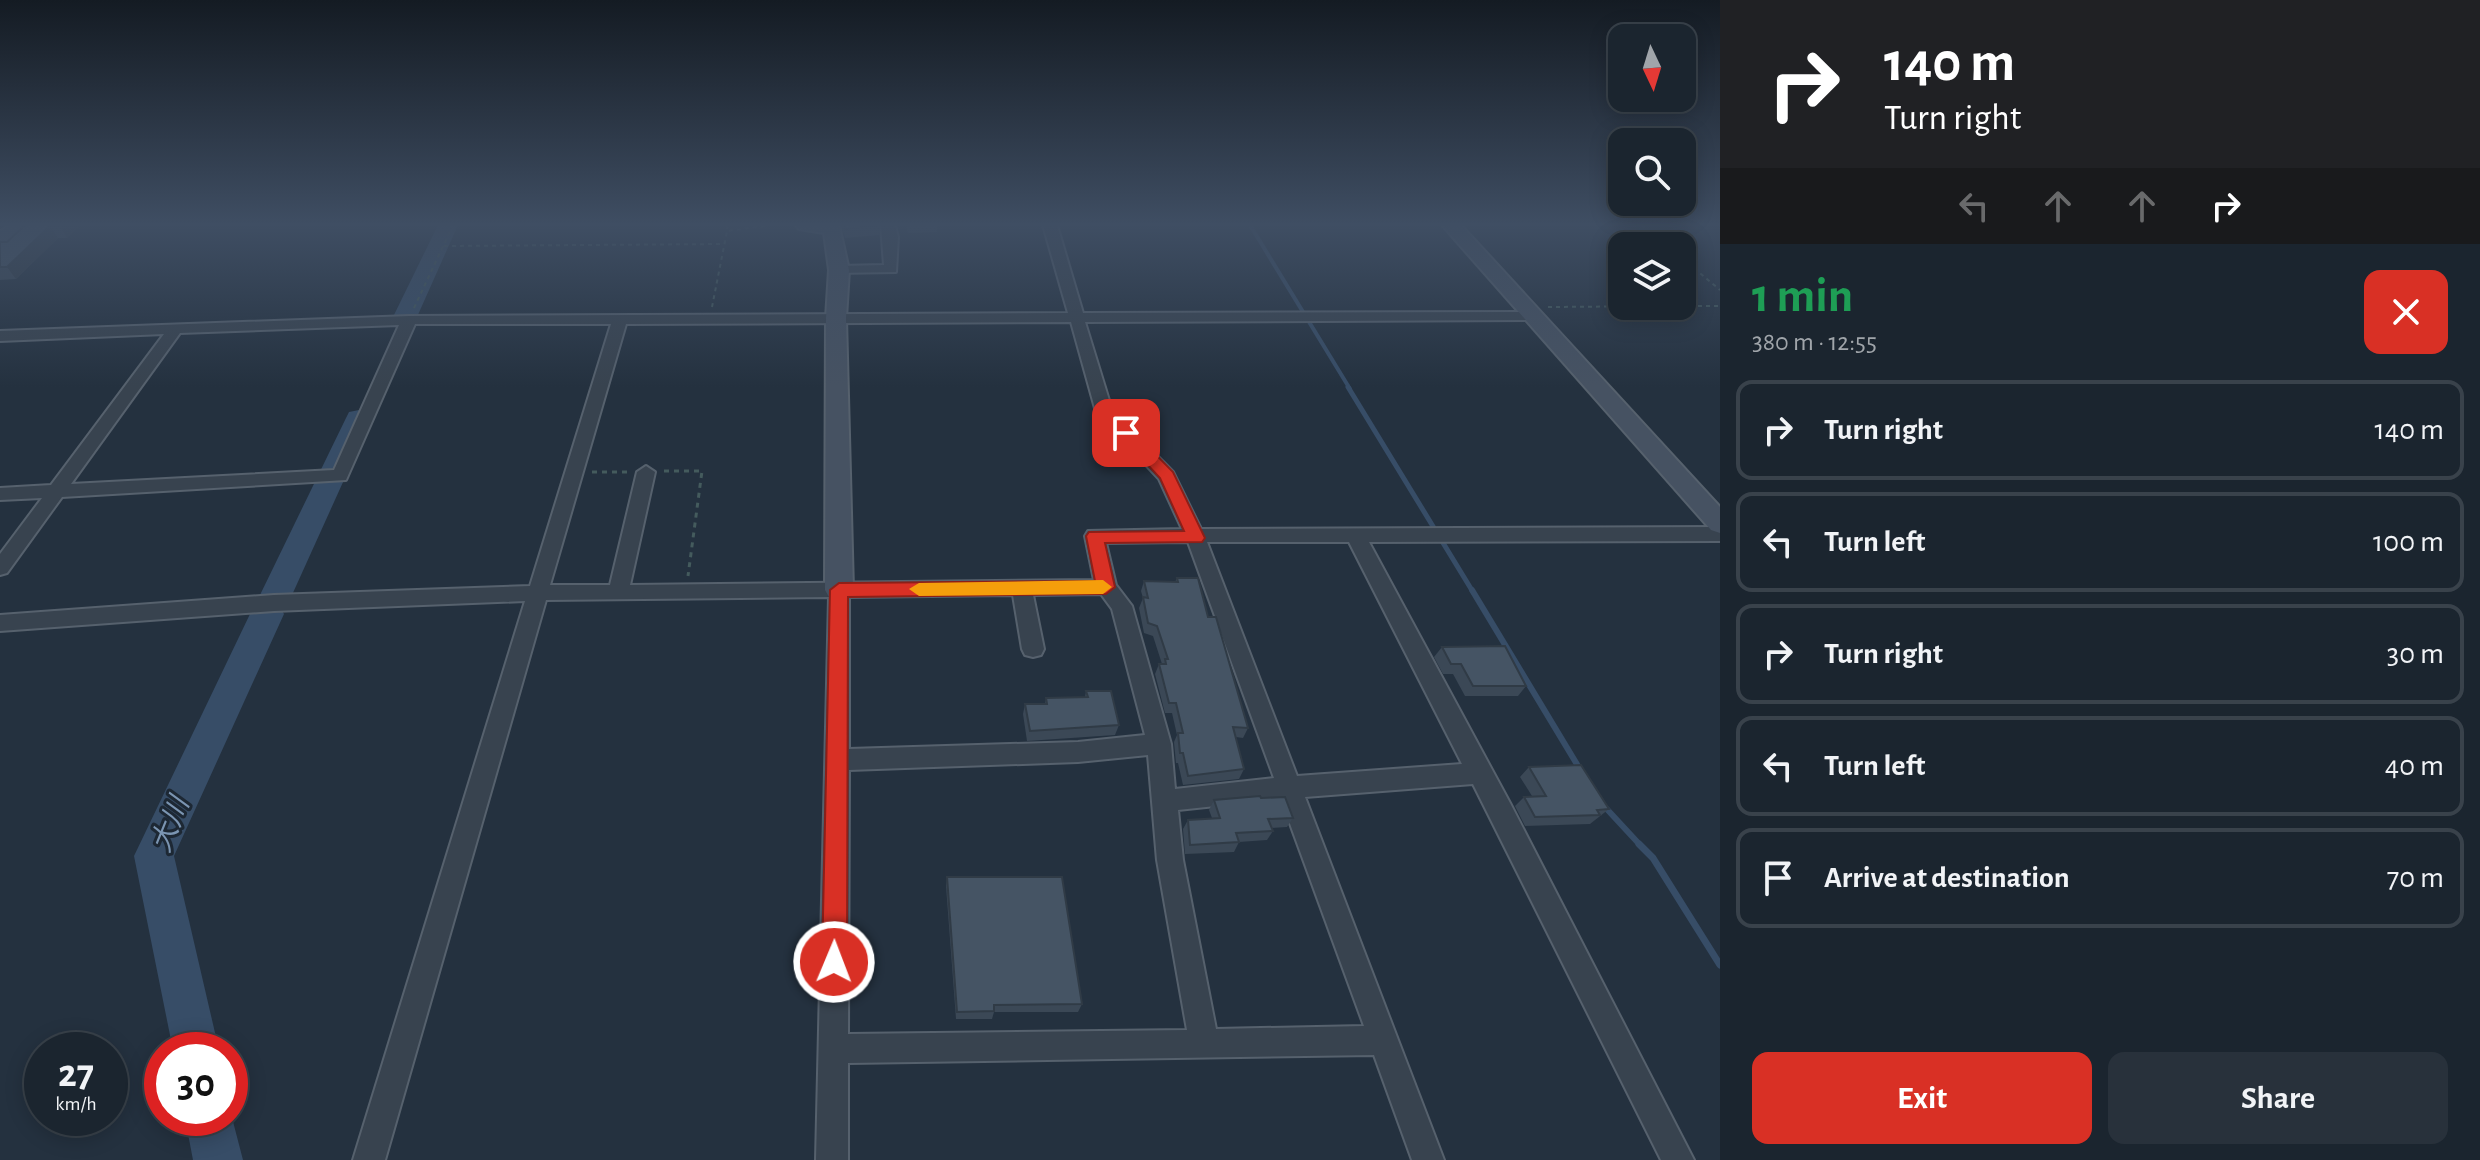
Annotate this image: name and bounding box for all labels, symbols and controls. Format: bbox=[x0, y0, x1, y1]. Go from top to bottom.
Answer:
north arrow bbox=[1608, 24, 1696, 112]
map controls bbox=[1608, 24, 1696, 320]
icon: right bbox=[1752, 32, 1856, 136]
text: 140 m bbox=[1884, 35, 2015, 91]
text: Turn right bbox=[1884, 100, 2021, 136]
button: search bbox=[1608, 128, 1696, 216]
icon: left bbox=[1952, 184, 1996, 228]
icon: ahead bbox=[2036, 184, 2080, 228]
icon: ahead bbox=[2120, 184, 2164, 228]
icon: right bbox=[2204, 184, 2248, 228]
button: layers bbox=[1608, 232, 1696, 320]
button: close bbox=[2364, 270, 2448, 354]
text: 1 min bbox=[1752, 273, 1853, 321]
text: 380 m · 12:55 bbox=[1752, 329, 1877, 355]
pin bbox=[1092, 399, 1160, 467]
icon: right bbox=[1756, 408, 1800, 452]
icon: arrive bbox=[1104, 411, 1148, 455]
text: Turn right bbox=[1824, 415, 1943, 445]
text: 140 m bbox=[2374, 415, 2444, 445]
icon: left bbox=[1756, 520, 1800, 564]
text: Turn left bbox=[1824, 527, 1925, 557]
text: 100 m bbox=[2373, 527, 2444, 557]
icon: right bbox=[1756, 632, 1800, 676]
text: Turn right bbox=[1824, 639, 1943, 669]
text: 30 m bbox=[2387, 639, 2444, 669]
icon: left bbox=[1756, 744, 1800, 788]
text: Turn left bbox=[1824, 751, 1925, 781]
text: 40 m bbox=[2385, 751, 2444, 781]
water label: 大川 bbox=[146, 790, 196, 856]
icon: arrive bbox=[1756, 856, 1800, 900]
text: Arrive at destination bbox=[1824, 863, 2070, 893]
text: 70 m bbox=[2387, 863, 2444, 893]
position arrow bbox=[792, 920, 876, 1004]
speed limit sign: 30 bbox=[144, 1032, 248, 1136]
button: Exit bbox=[1752, 1052, 2092, 1144]
button: Share bbox=[2108, 1052, 2448, 1144]
text: 27 bbox=[58, 1054, 94, 1094]
text: km/h bbox=[55, 1094, 97, 1114]

